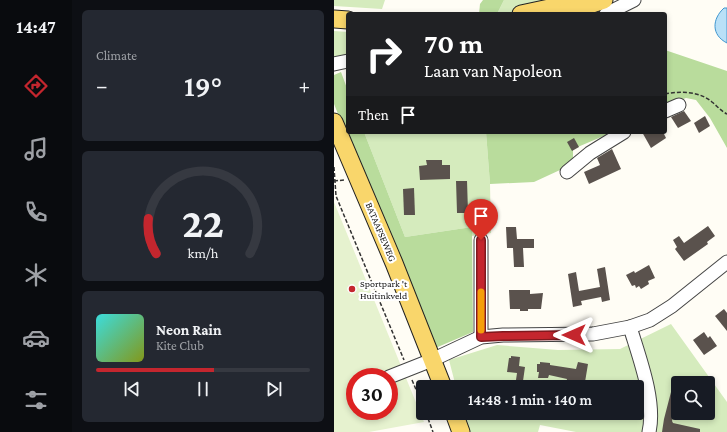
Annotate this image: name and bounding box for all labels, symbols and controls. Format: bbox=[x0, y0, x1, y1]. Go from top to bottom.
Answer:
text: 14:47 bbox=[16, 17, 56, 37]
icon: right bbox=[358, 28, 410, 80]
text: 70 m bbox=[424, 28, 483, 59]
text: Climate bbox=[96, 48, 137, 63]
text: Laan van Napoleon bbox=[424, 61, 562, 81]
text: 19° bbox=[184, 69, 222, 102]
icon: directions bbox=[22, 72, 50, 100]
text: − bbox=[96, 73, 108, 98]
text: + bbox=[298, 73, 310, 98]
icon: arrive bbox=[397, 104, 419, 126]
text: Then bbox=[358, 107, 389, 123]
icon: music bbox=[22, 135, 50, 163]
icon: phone bbox=[22, 198, 50, 226]
pin bbox=[464, 199, 498, 240]
text: 22 bbox=[182, 200, 224, 246]
street label: BATAAFSEWEG bbox=[364, 201, 398, 263]
icon: arrive bbox=[470, 205, 492, 227]
text: km/h bbox=[188, 245, 219, 261]
icon: climate bbox=[22, 261, 50, 289]
place label: Sportpark 't Huitinkveld bbox=[360, 278, 408, 301]
marker: Sportpark 't Huitinkveld bbox=[347, 284, 357, 294]
position arrow bbox=[553, 314, 595, 356]
text: Neon Rain bbox=[156, 322, 222, 338]
icon: car bbox=[22, 324, 50, 352]
text: Kite Club bbox=[156, 338, 204, 353]
speed limit sign: 30 bbox=[346, 368, 398, 420]
map controls bbox=[671, 376, 715, 420]
button: search bbox=[671, 376, 715, 420]
icon: previous bbox=[121, 378, 143, 400]
icon: pause bbox=[192, 378, 214, 400]
icon: next bbox=[263, 378, 285, 400]
icon: filters bbox=[22, 386, 50, 414]
text: 14:48 · 1 min · 140 m bbox=[468, 392, 592, 408]

